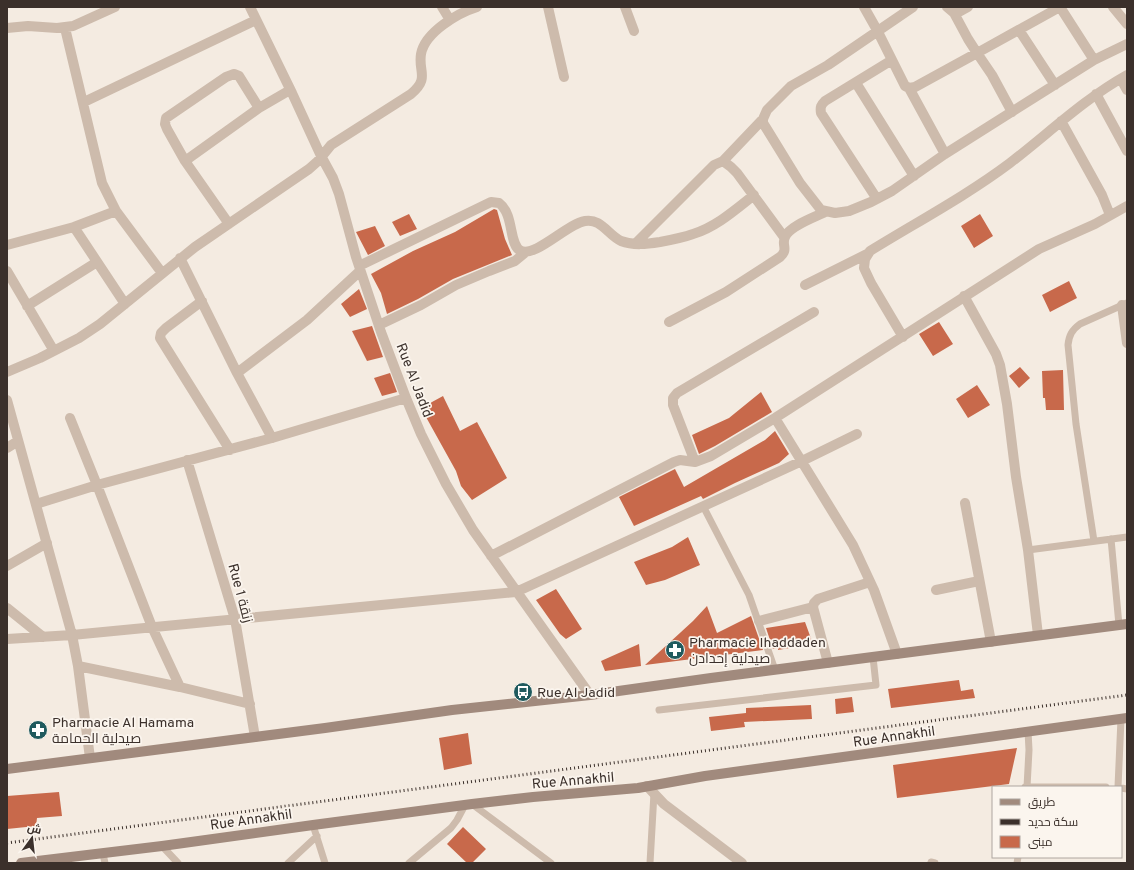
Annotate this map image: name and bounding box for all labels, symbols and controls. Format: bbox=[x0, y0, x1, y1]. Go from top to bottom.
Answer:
street label: Rue Al Jadid bbox=[392, 341, 436, 420]
street label: Rue 1 زنقة bbox=[223, 562, 256, 625]
place label: Pharmacie Ihaddaden صيدلية إحدادن bbox=[689, 635, 826, 668]
pharmacy icon: Pharmacie Ihaddaden صيدلية إحدادن bbox=[664, 639, 686, 661]
bus stop icon: Rue Al Jadid bbox=[512, 681, 534, 703]
place label: Rue Al Jadid bbox=[537, 685, 615, 702]
place label: Pharmacie Al Hamama صيدلية الحمامة bbox=[52, 715, 194, 748]
pharmacy icon: Pharmacie Al Hamama صيدلية الحمامة bbox=[27, 719, 49, 741]
street label: Rue Annakhil bbox=[852, 723, 936, 752]
street label: Rue Annakhil bbox=[531, 769, 615, 794]
legend bbox=[992, 786, 1122, 858]
text: طريق bbox=[1028, 795, 1056, 811]
street label: Rue Annakhil bbox=[209, 806, 293, 835]
text: سكة حديد bbox=[1028, 815, 1078, 831]
north arrow bbox=[12, 818, 52, 858]
text: ش bbox=[26, 821, 43, 838]
text: مبنى bbox=[1028, 835, 1053, 851]

